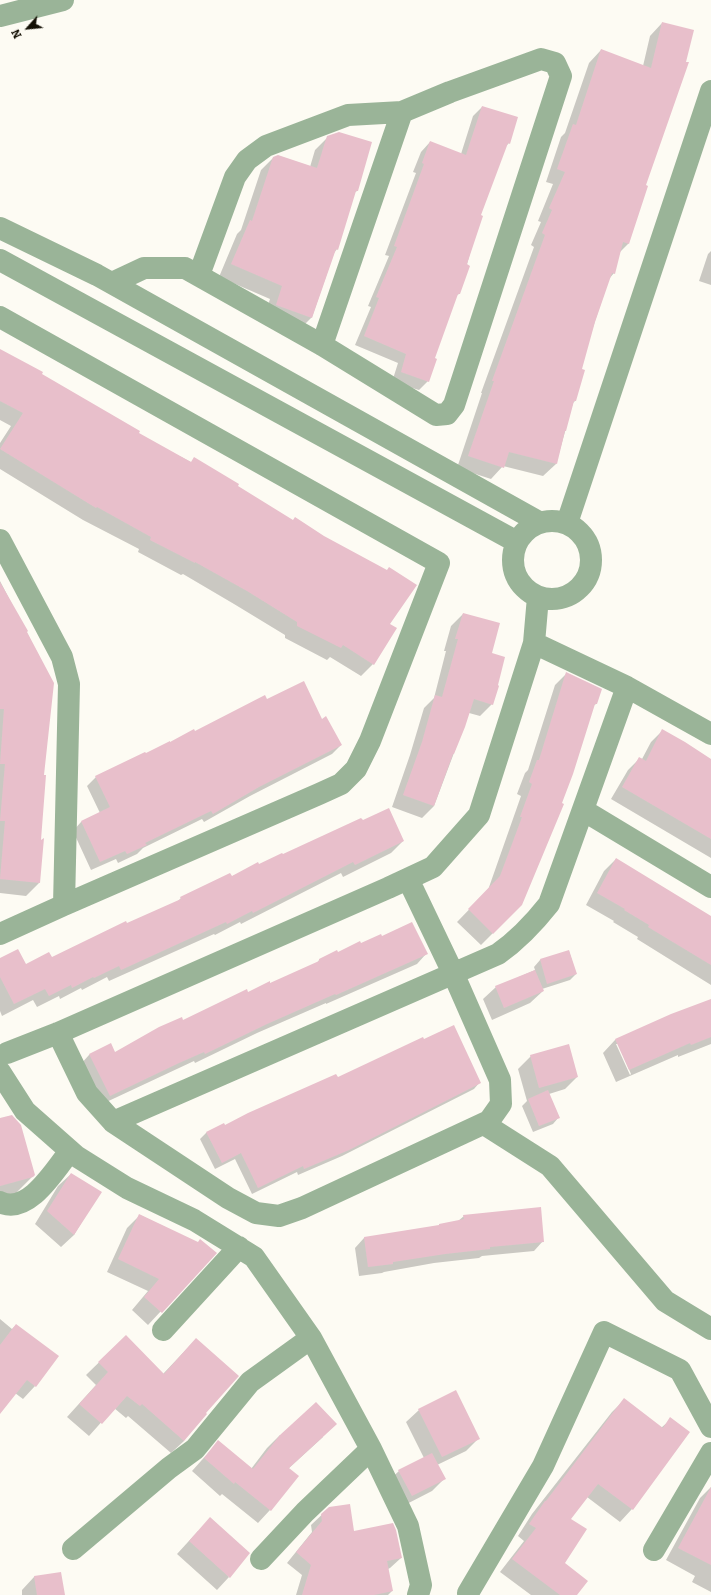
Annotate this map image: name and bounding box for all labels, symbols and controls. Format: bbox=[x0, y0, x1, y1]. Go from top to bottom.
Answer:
north arrow bbox=[8, 8, 48, 48]
text: N bbox=[9, 27, 25, 40]

